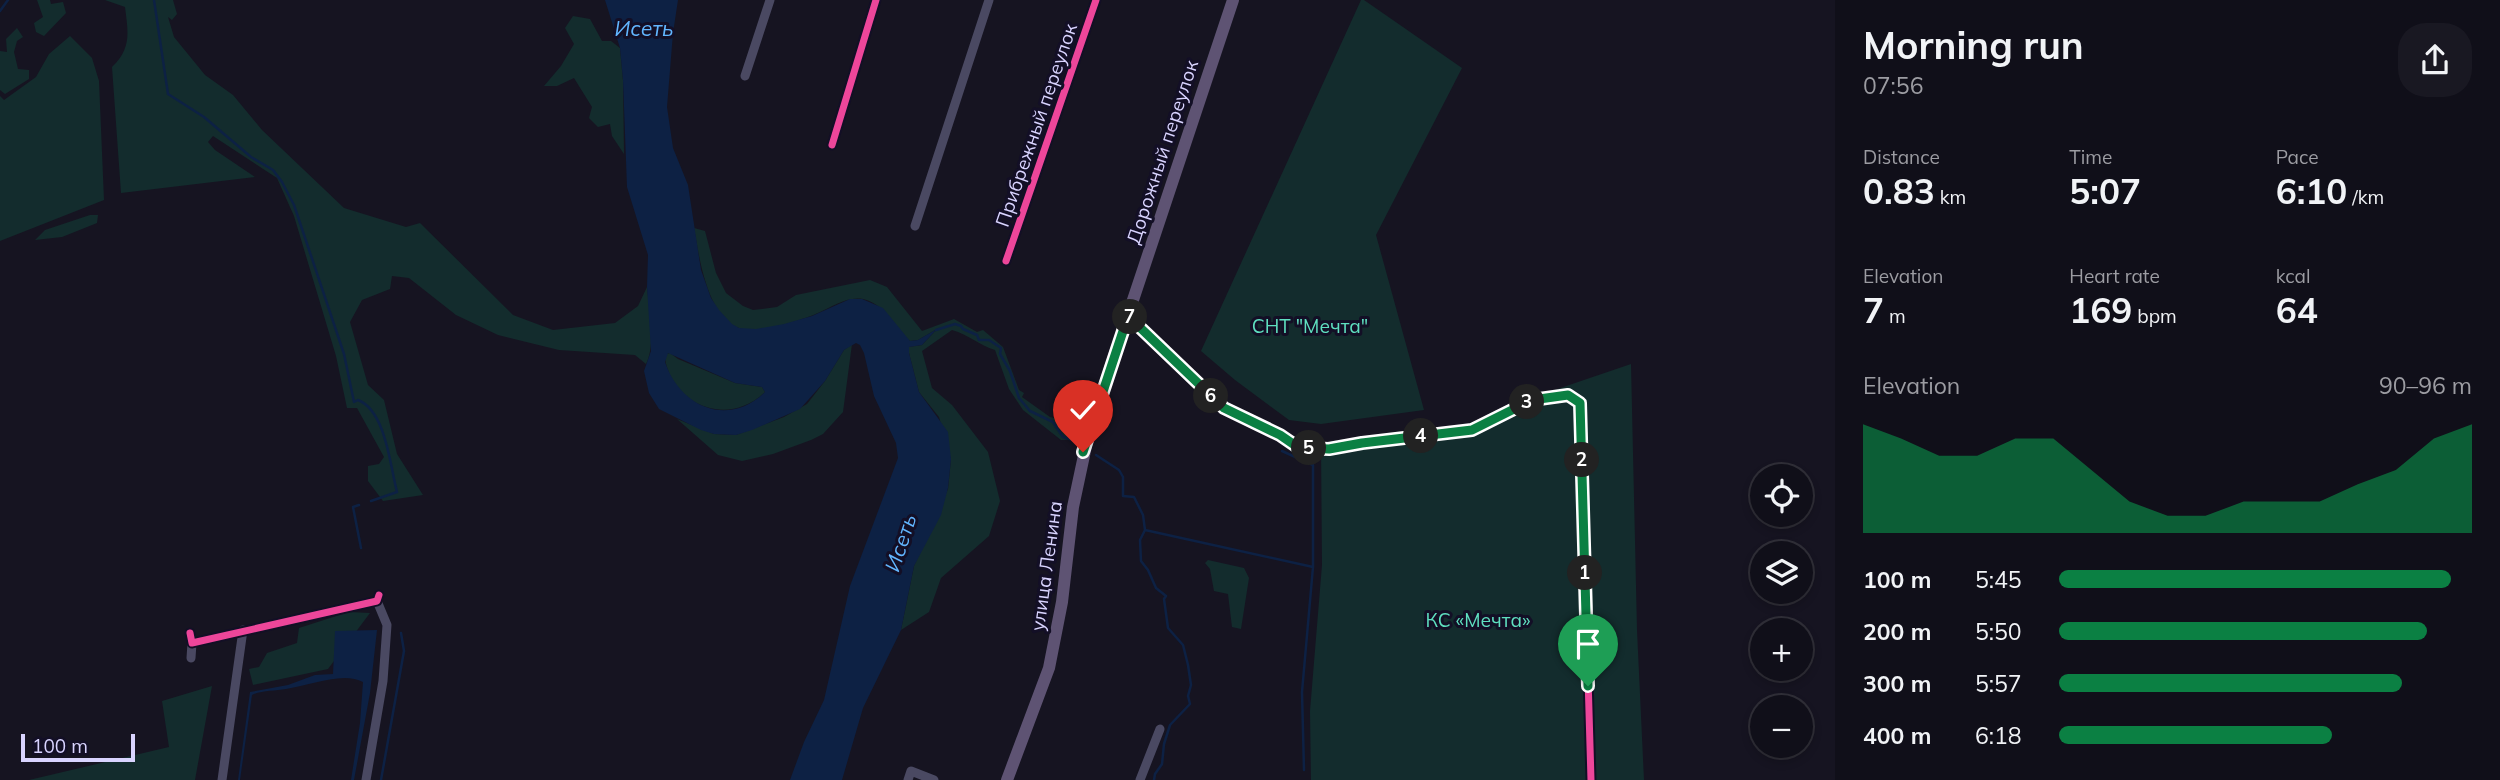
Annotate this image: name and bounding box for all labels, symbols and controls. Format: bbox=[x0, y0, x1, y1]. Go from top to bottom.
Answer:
water label: Исеть bbox=[614, 15, 674, 41]
street label: Прибрежный переулок bbox=[990, 19, 1082, 230]
text: Morning run bbox=[1863, 21, 2084, 69]
button: share bbox=[2398, 23, 2472, 97]
street label: Дорожный переулок bbox=[1121, 56, 1203, 247]
text: 07:56 bbox=[1863, 71, 1923, 100]
text: Distance bbox=[1863, 145, 1940, 169]
text: Time bbox=[2069, 145, 2112, 169]
text: Pace bbox=[2276, 145, 2319, 169]
text: 0.83 bbox=[1863, 169, 1935, 213]
text: 5:07 bbox=[2069, 169, 2141, 213]
text: 6:10 bbox=[2276, 169, 2347, 213]
text: km bbox=[1935, 185, 1966, 209]
text: /km bbox=[2347, 185, 2384, 209]
text: Elevation bbox=[1863, 264, 1943, 288]
text: Heart rate bbox=[2069, 264, 2160, 288]
text: kcal bbox=[2276, 264, 2310, 288]
text: 7 bbox=[1863, 288, 1884, 332]
text: 169 bbox=[2069, 288, 2132, 332]
text: 64 bbox=[2276, 288, 2318, 332]
pin: 7 bbox=[1112, 300, 1148, 334]
text: 7 bbox=[1124, 304, 1135, 328]
text: m bbox=[1884, 304, 1906, 328]
text: bpm bbox=[2132, 304, 2177, 328]
park label: СНТ "Мечта" bbox=[1252, 314, 1368, 338]
text: Elevation bbox=[1863, 371, 1960, 400]
text: 90–96 m bbox=[2379, 371, 2472, 400]
pin: 6 bbox=[1194, 378, 1228, 414]
pin bbox=[1053, 380, 1113, 452]
text: 6 bbox=[1205, 383, 1216, 407]
pin: 3 bbox=[1510, 384, 1544, 420]
text: 3 bbox=[1521, 389, 1532, 413]
icon: check bbox=[1064, 391, 1102, 429]
pin: 4 bbox=[1404, 418, 1438, 453]
text: 4 bbox=[1415, 423, 1426, 447]
pin: 5 bbox=[1292, 430, 1326, 466]
text: 5 bbox=[1303, 435, 1314, 459]
pin: 2 bbox=[1564, 442, 1600, 477]
text: 2 bbox=[1576, 447, 1587, 471]
map controls bbox=[1750, 464, 1813, 758]
button: locate bbox=[1750, 464, 1813, 527]
street label: улица Ленина bbox=[1025, 499, 1067, 633]
water label: Исеть bbox=[879, 511, 922, 575]
button: layers bbox=[1750, 541, 1813, 604]
pin: 1 bbox=[1568, 556, 1602, 590]
text: 1 bbox=[1579, 560, 1590, 584]
text: 100 m bbox=[1863, 565, 1931, 594]
text: 5:45 bbox=[1975, 565, 2022, 594]
park label: КС «Мечта» bbox=[1426, 608, 1531, 632]
pin bbox=[1558, 614, 1618, 686]
text: 200 m bbox=[1863, 617, 1931, 646]
text: 5:50 bbox=[1975, 617, 2022, 646]
button: + bbox=[1750, 618, 1813, 681]
icon: arrive bbox=[1569, 625, 1607, 663]
text: 300 m bbox=[1863, 669, 1931, 698]
text: 5:57 bbox=[1975, 669, 2022, 698]
button: − bbox=[1750, 695, 1813, 758]
text: 400 m bbox=[1863, 721, 1931, 750]
text: 6:18 bbox=[1975, 721, 2022, 750]
scale bar bbox=[21, 731, 135, 763]
text: 100 m bbox=[32, 734, 88, 758]

